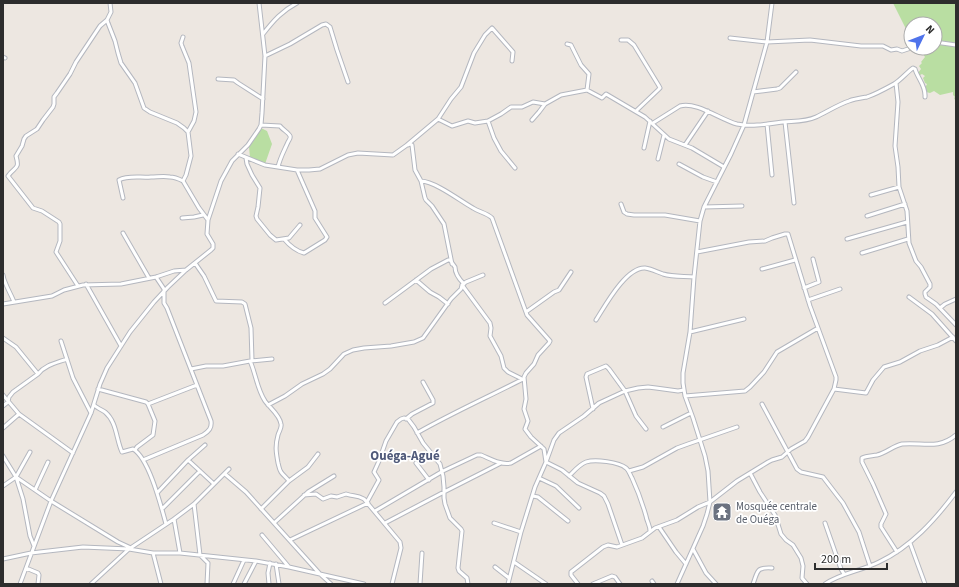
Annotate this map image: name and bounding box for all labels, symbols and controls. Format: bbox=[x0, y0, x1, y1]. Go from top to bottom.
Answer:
north arrow bbox=[903, 16, 943, 56]
text: N bbox=[922, 22, 938, 37]
district label: Ouéga-Agué bbox=[370, 447, 440, 465]
place label: Mosquée centrale de Ouéga bbox=[736, 499, 818, 527]
temple icon: Mosquée centrale de Ouéga bbox=[711, 501, 733, 523]
scale bar bbox=[815, 545, 887, 571]
text: 200 m bbox=[821, 551, 851, 568]

